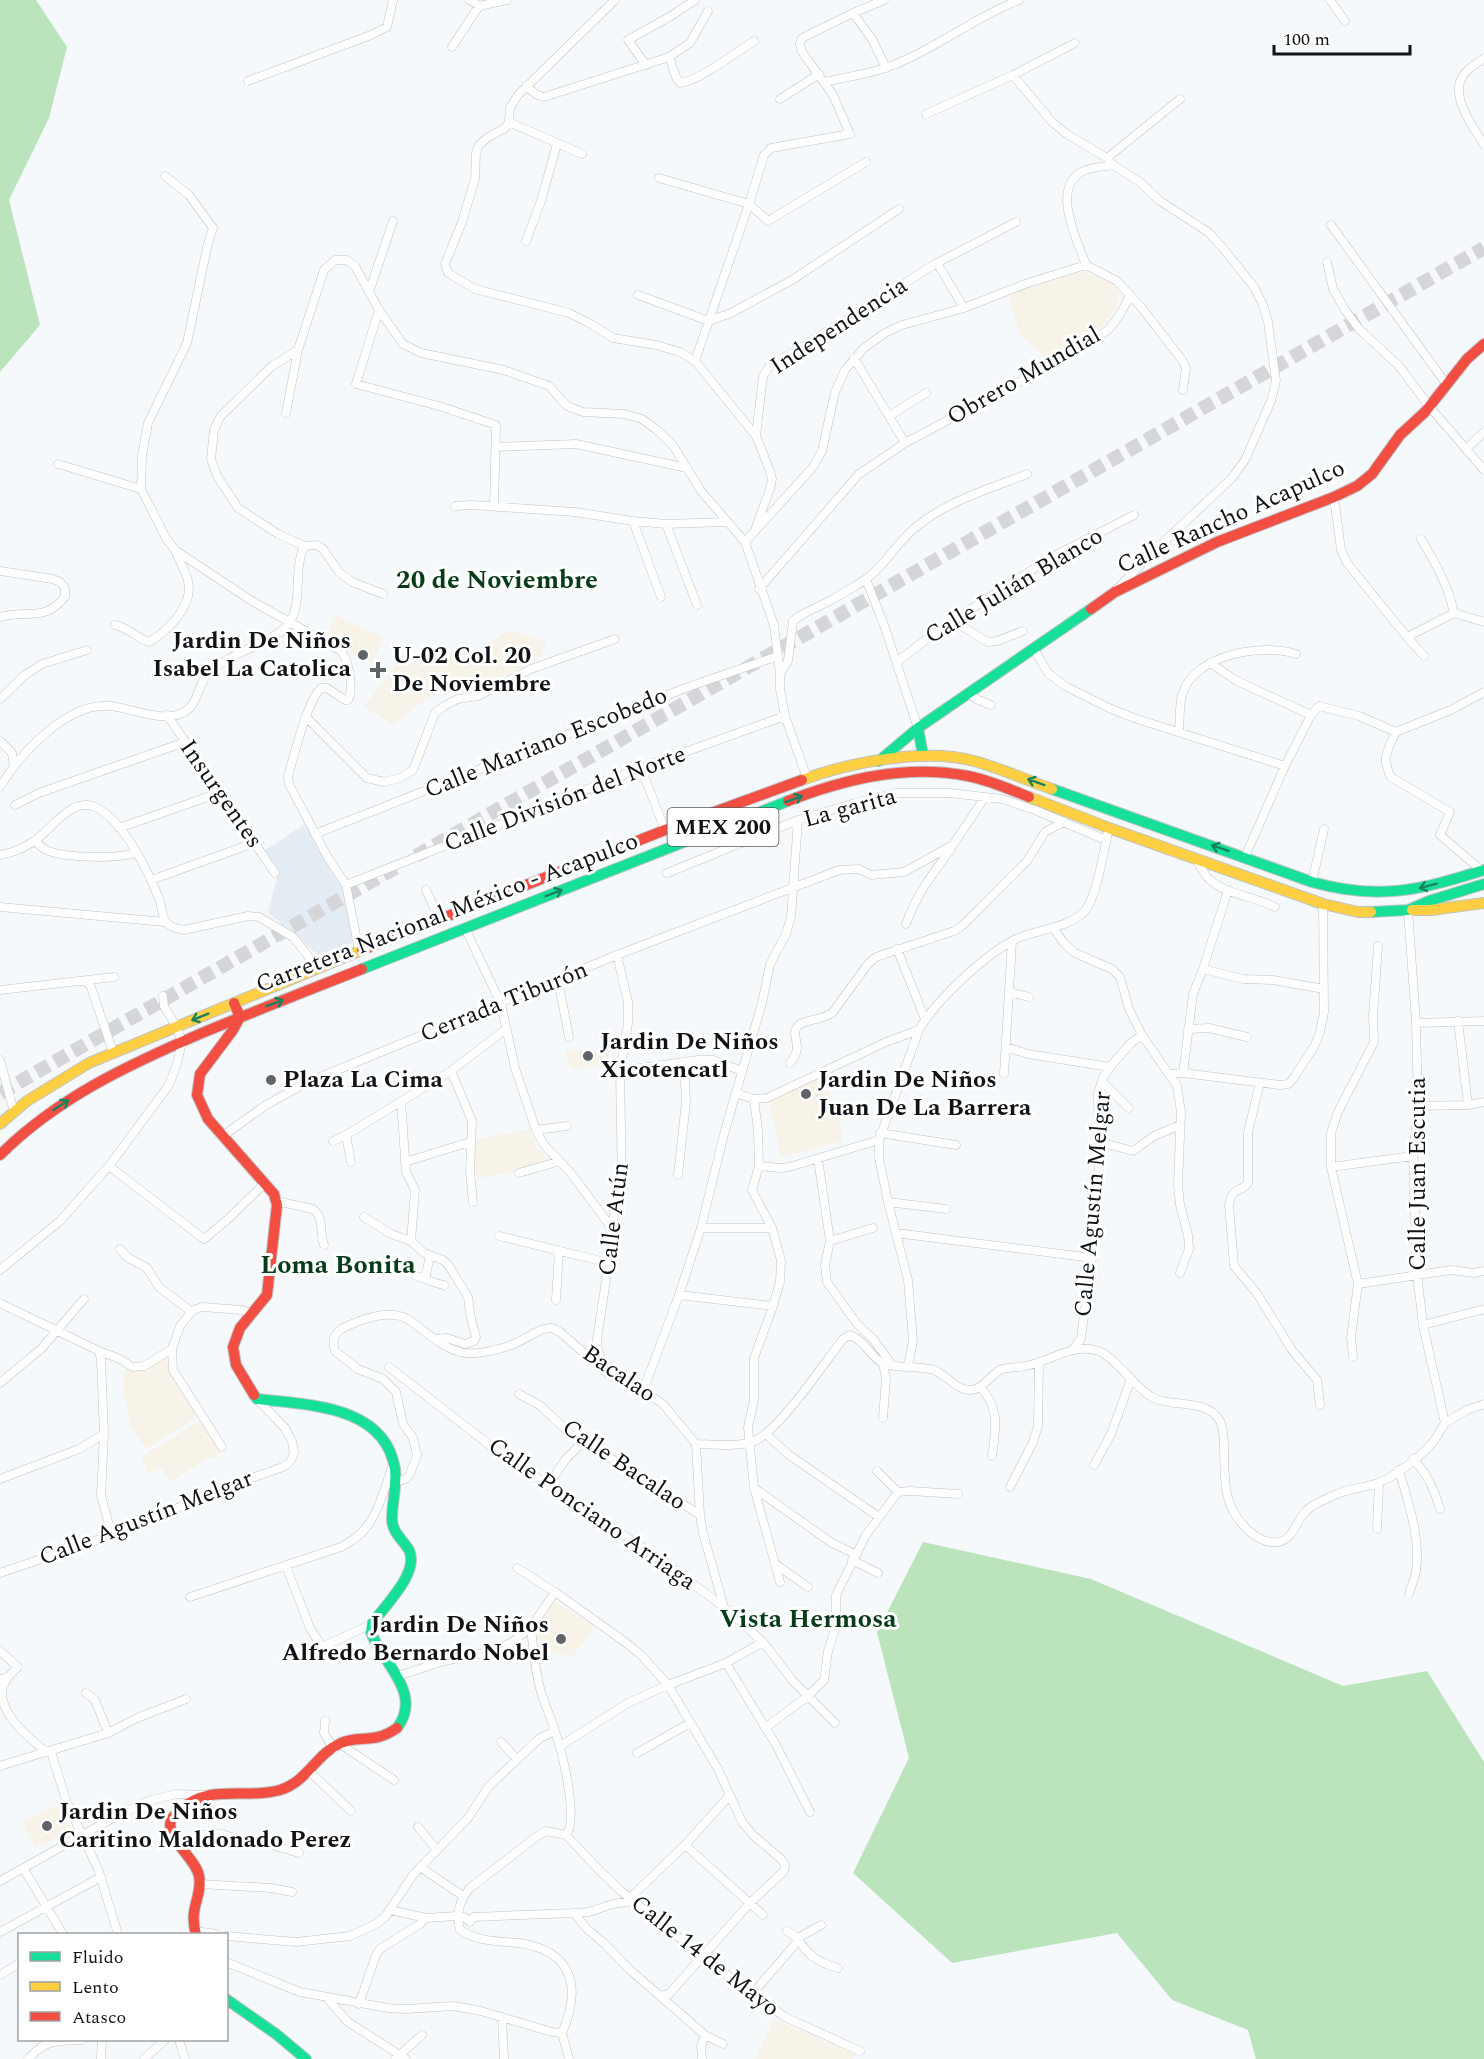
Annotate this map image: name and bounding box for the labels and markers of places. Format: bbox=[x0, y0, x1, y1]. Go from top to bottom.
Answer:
place label: Jardin De Niños Isabel La Catolica bbox=[153, 623, 352, 687]
place label: U-02 Col. 20 De Noviembre bbox=[392, 638, 551, 702]
marker: Jardin De Niños Isabel La Catolica bbox=[356, 648, 370, 662]
marker: U-02 Col. 20 De Noviembre bbox=[369, 661, 387, 679]
place label: Jardin De Niños Xicotencatl bbox=[600, 1024, 779, 1088]
marker: Jardin De Niños Xicotencatl bbox=[581, 1049, 595, 1063]
place label: Plaza La Cima bbox=[283, 1062, 443, 1098]
place label: Jardin De Niños Juan De La Barrera bbox=[818, 1062, 1032, 1126]
marker: Plaza La Cima bbox=[264, 1073, 278, 1087]
marker: Jardin De Niños Juan De La Barrera bbox=[799, 1087, 813, 1101]
place label: Jardin De Niños Alfredo Bernardo Nobel bbox=[282, 1607, 549, 1671]
marker: Jardin De Niños Alfredo Bernardo Nobel bbox=[554, 1632, 568, 1646]
place label: Jardin De Niños Caritino Maldonado Perez bbox=[59, 1794, 351, 1858]
marker: Jardin De Niños Caritino Maldonado Perez bbox=[40, 1819, 54, 1833]

